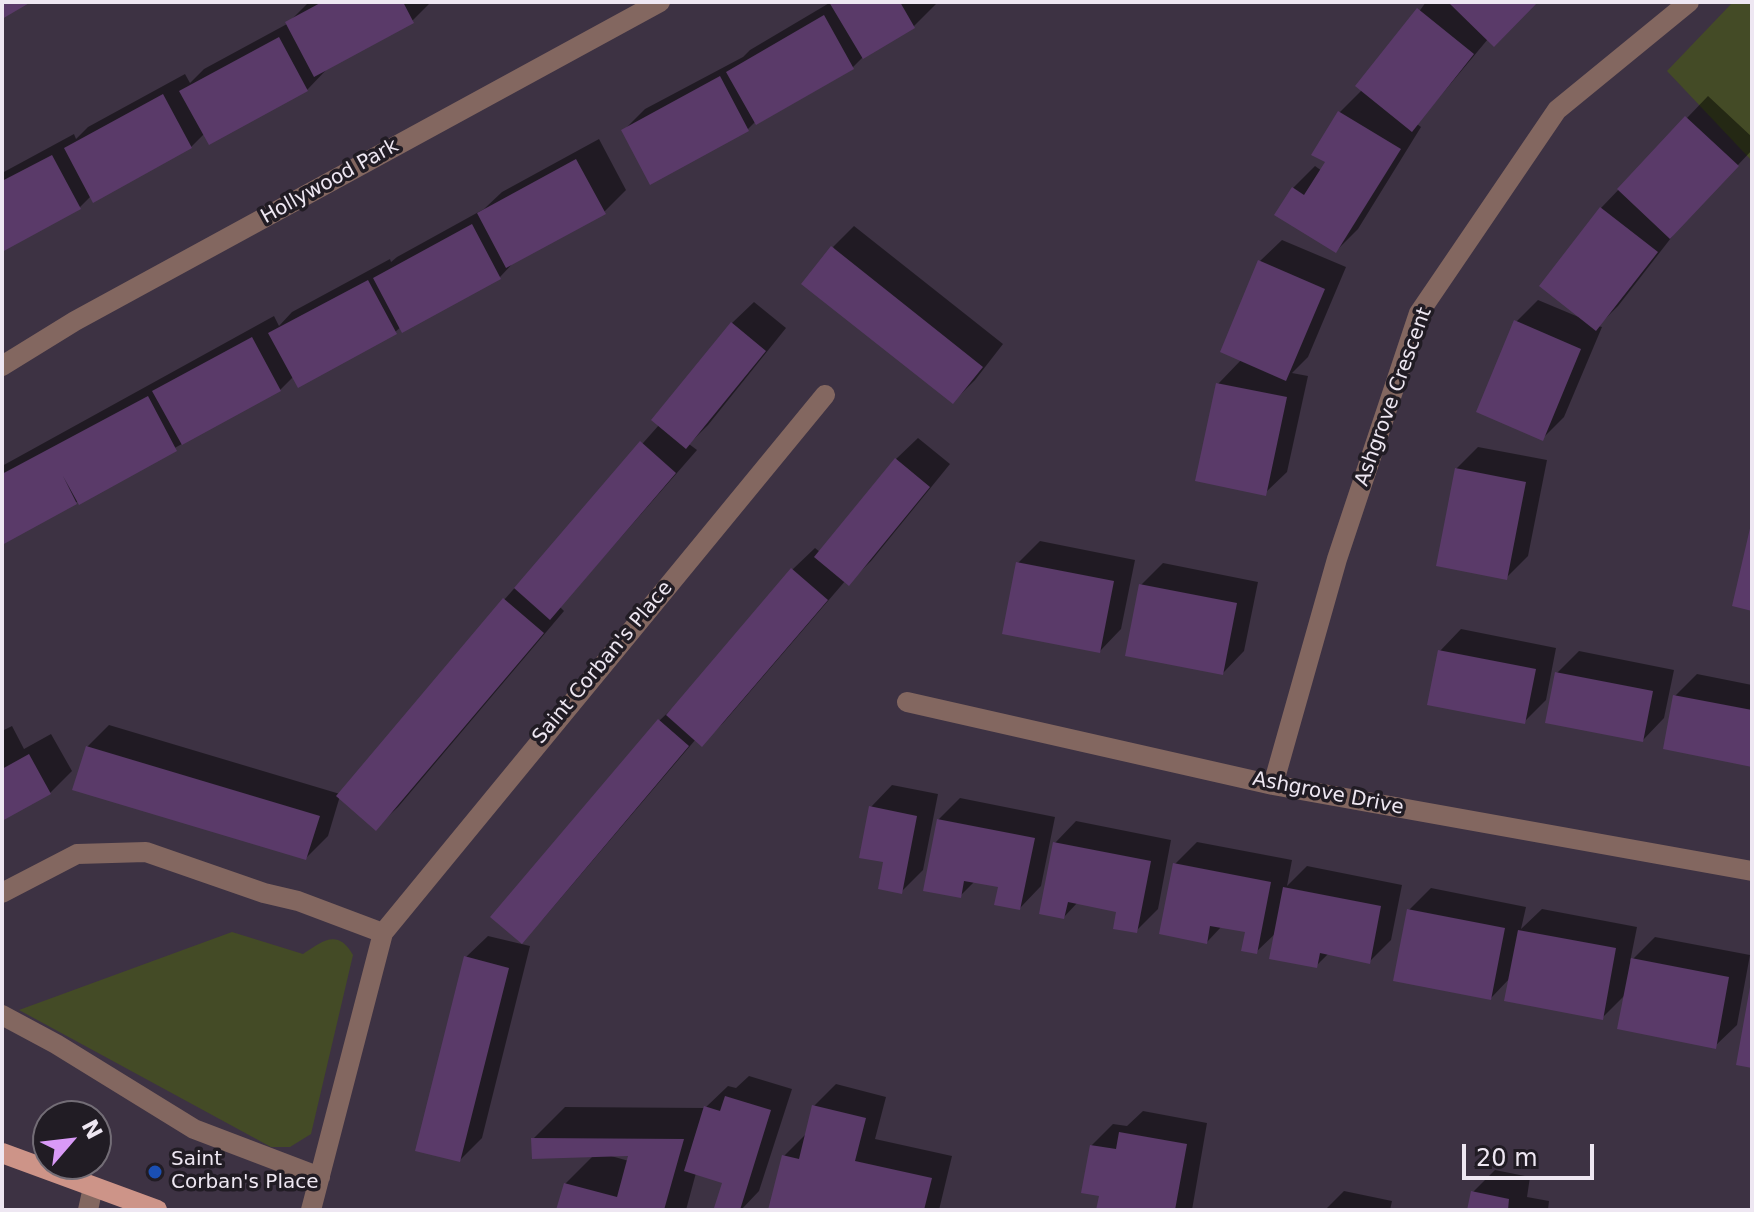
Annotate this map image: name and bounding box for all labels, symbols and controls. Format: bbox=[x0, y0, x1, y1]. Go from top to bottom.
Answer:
street label: Hollywood Park bbox=[257, 134, 403, 230]
street label: Ashgrove Crescent bbox=[1351, 304, 1437, 490]
street label: Saint Corban's Place bbox=[528, 577, 678, 749]
street label: Ashgrove Drive bbox=[1250, 768, 1406, 820]
north arrow bbox=[32, 1100, 112, 1180]
text: N bbox=[77, 1115, 107, 1143]
scale bar bbox=[1466, 1128, 1598, 1178]
text: 20 m bbox=[1476, 1144, 1538, 1172]
place label: Saint Corban's Place bbox=[171, 1148, 318, 1195]
marker: Saint Corban's Place bbox=[146, 1163, 164, 1181]

